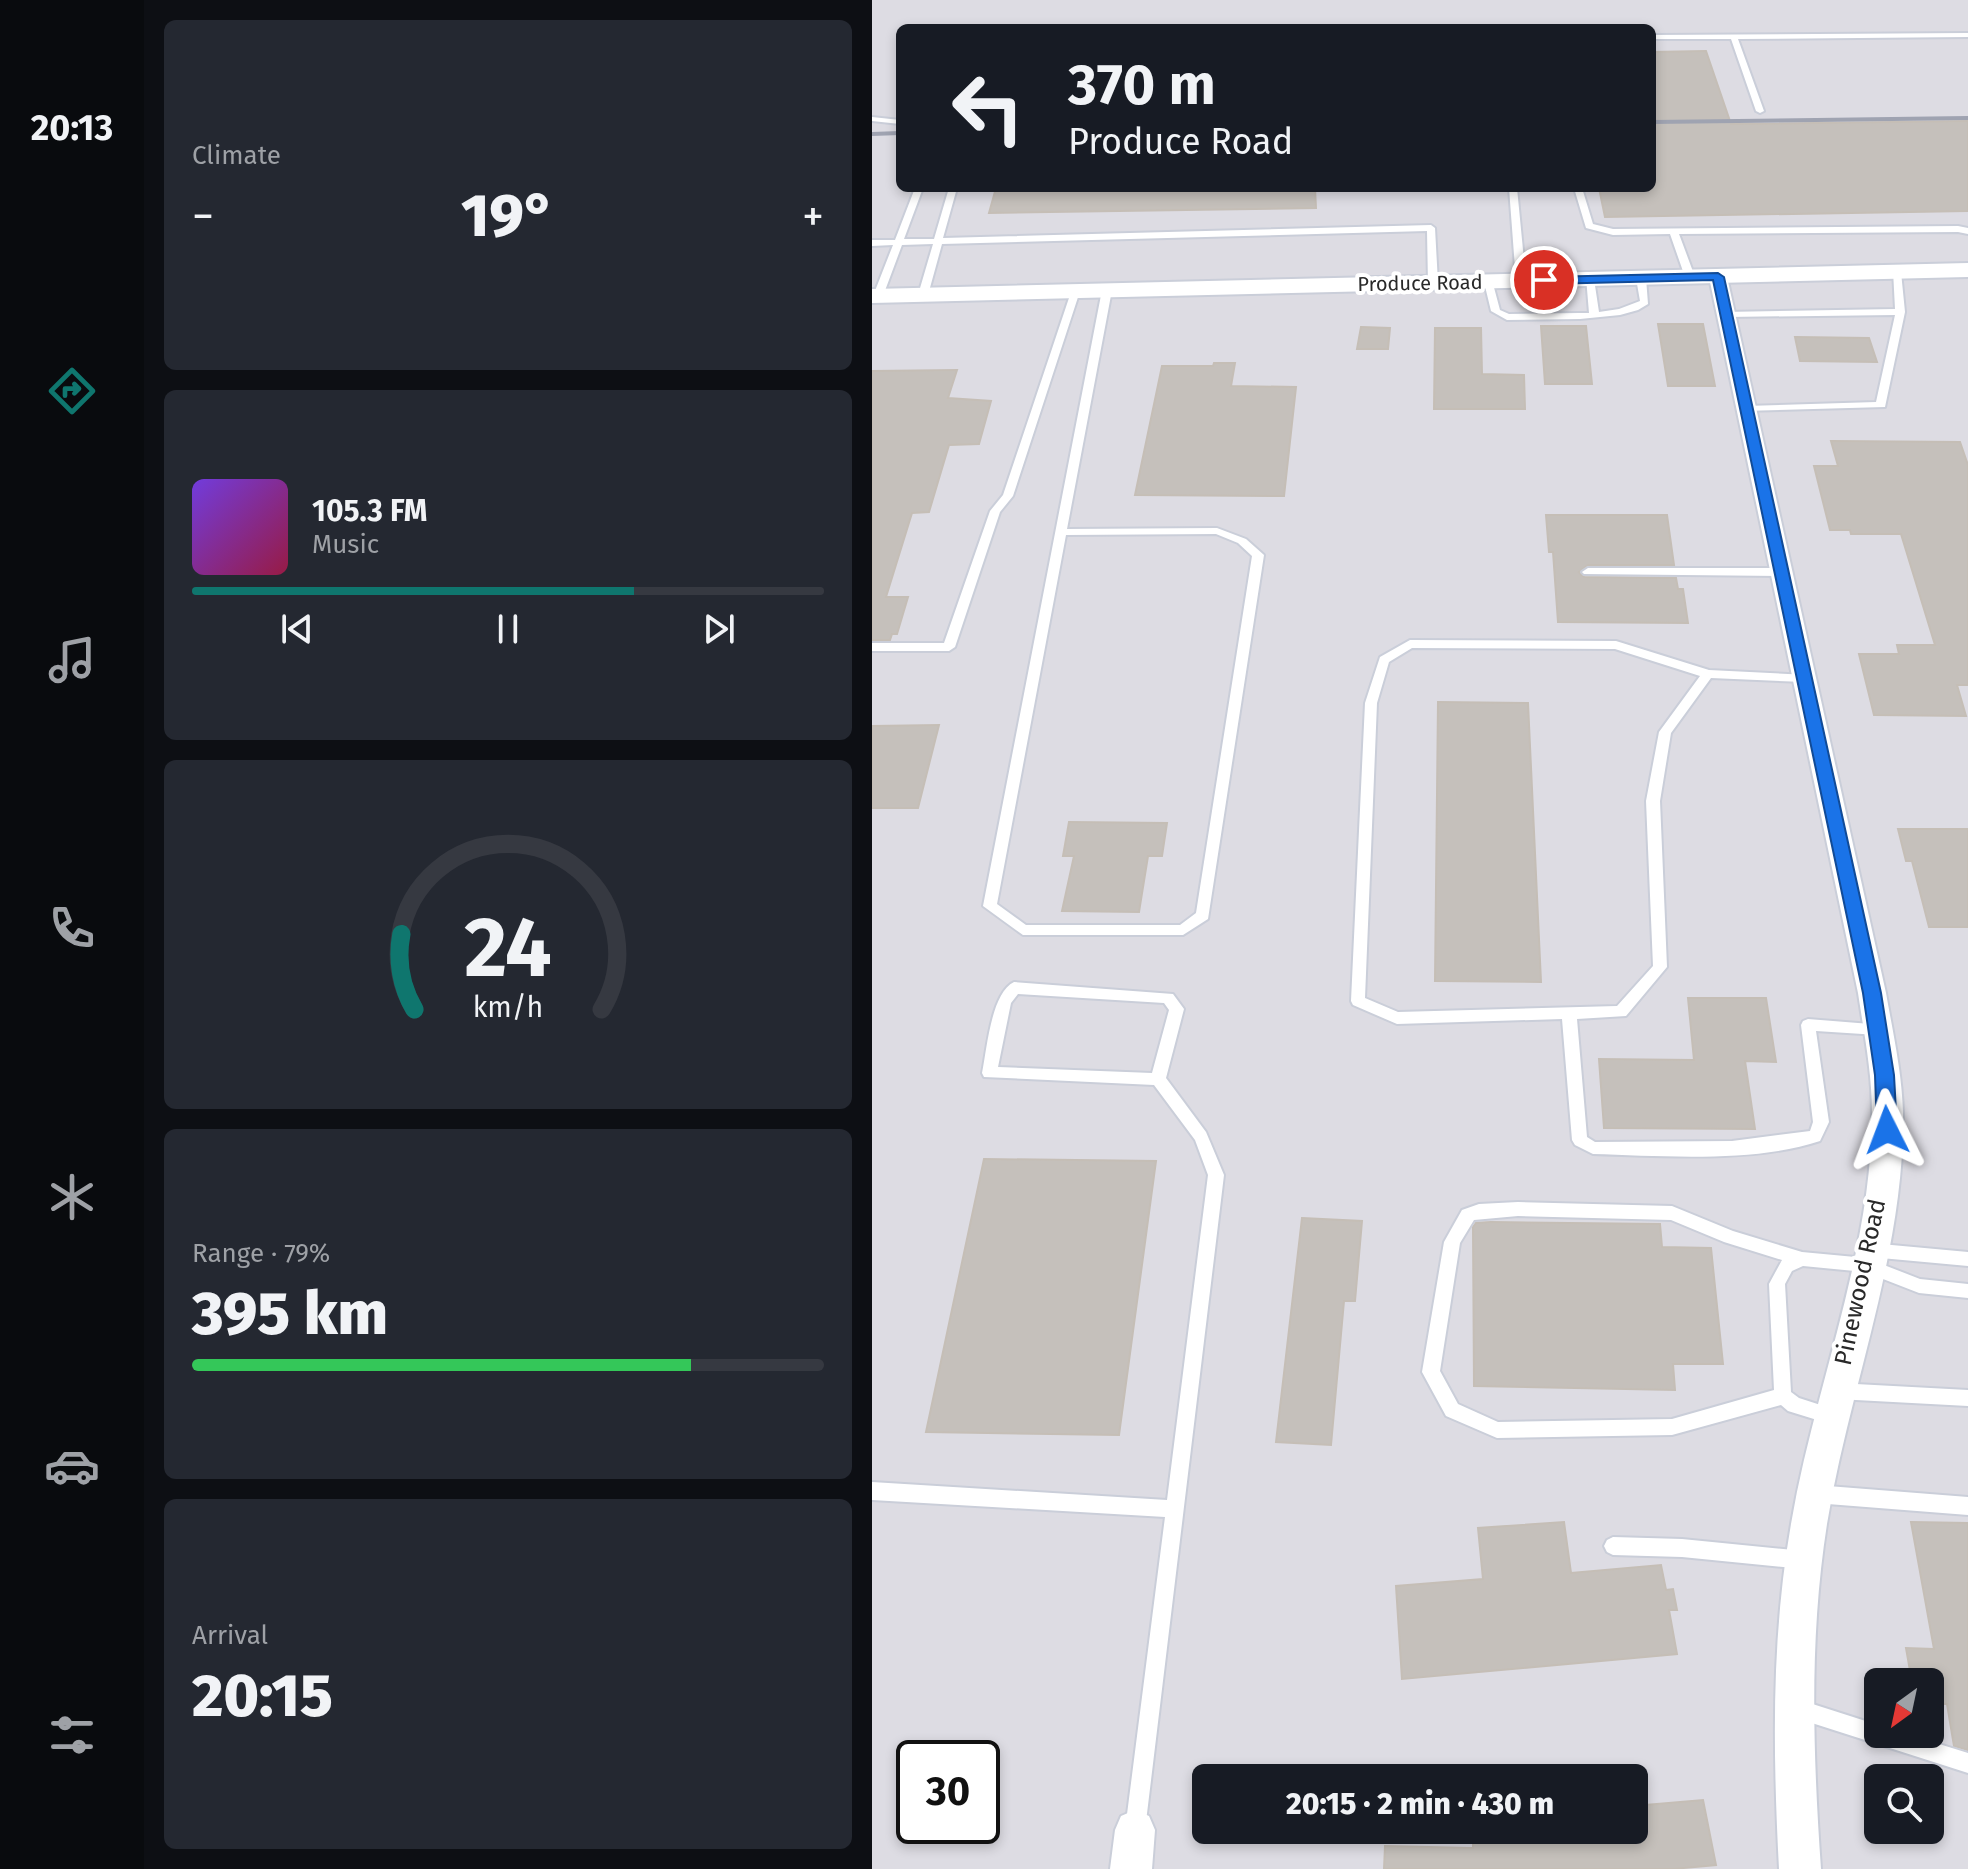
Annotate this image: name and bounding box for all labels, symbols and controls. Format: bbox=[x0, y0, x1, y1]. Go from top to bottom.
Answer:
text: 370 m bbox=[1068, 52, 1216, 119]
icon: left bbox=[936, 56, 1040, 160]
text: 20:13 bbox=[31, 106, 113, 150]
text: Produce Road bbox=[1068, 120, 1293, 164]
text: Climate bbox=[192, 140, 281, 171]
text: 19° bbox=[461, 180, 555, 252]
text: − bbox=[192, 190, 214, 243]
text: + bbox=[802, 190, 824, 243]
pin bbox=[1510, 246, 1578, 314]
icon: arrive bbox=[1522, 258, 1566, 302]
street label: Produce Road bbox=[1357, 270, 1483, 296]
icon: directions bbox=[44, 363, 100, 419]
text: 105.3 FM bbox=[312, 493, 427, 529]
text: Music bbox=[312, 529, 379, 560]
icon: previous bbox=[275, 607, 319, 651]
icon: pause bbox=[486, 607, 530, 651]
icon: next bbox=[697, 607, 741, 651]
icon: music bbox=[44, 632, 100, 688]
text: 24 bbox=[464, 898, 552, 998]
icon: phone bbox=[44, 900, 100, 956]
text: km/h bbox=[473, 991, 543, 1026]
position arrow bbox=[1845, 1088, 1929, 1172]
icon: climate bbox=[44, 1169, 100, 1225]
street label: Pinewood Road bbox=[1829, 1196, 1891, 1368]
text: Range · 79% bbox=[192, 1238, 330, 1269]
text: 395 km bbox=[192, 1278, 388, 1350]
icon: car bbox=[44, 1438, 100, 1494]
text: Arrival bbox=[192, 1620, 268, 1651]
text: 20:15 bbox=[192, 1660, 333, 1732]
north arrow bbox=[1864, 1668, 1944, 1748]
map controls bbox=[1864, 1668, 1944, 1844]
icon: filters bbox=[44, 1707, 100, 1763]
speed limit sign: 30 bbox=[896, 1740, 1000, 1844]
button: search bbox=[1864, 1764, 1944, 1844]
text: 20:15 · 2 min · 430 m bbox=[1286, 1786, 1554, 1822]

